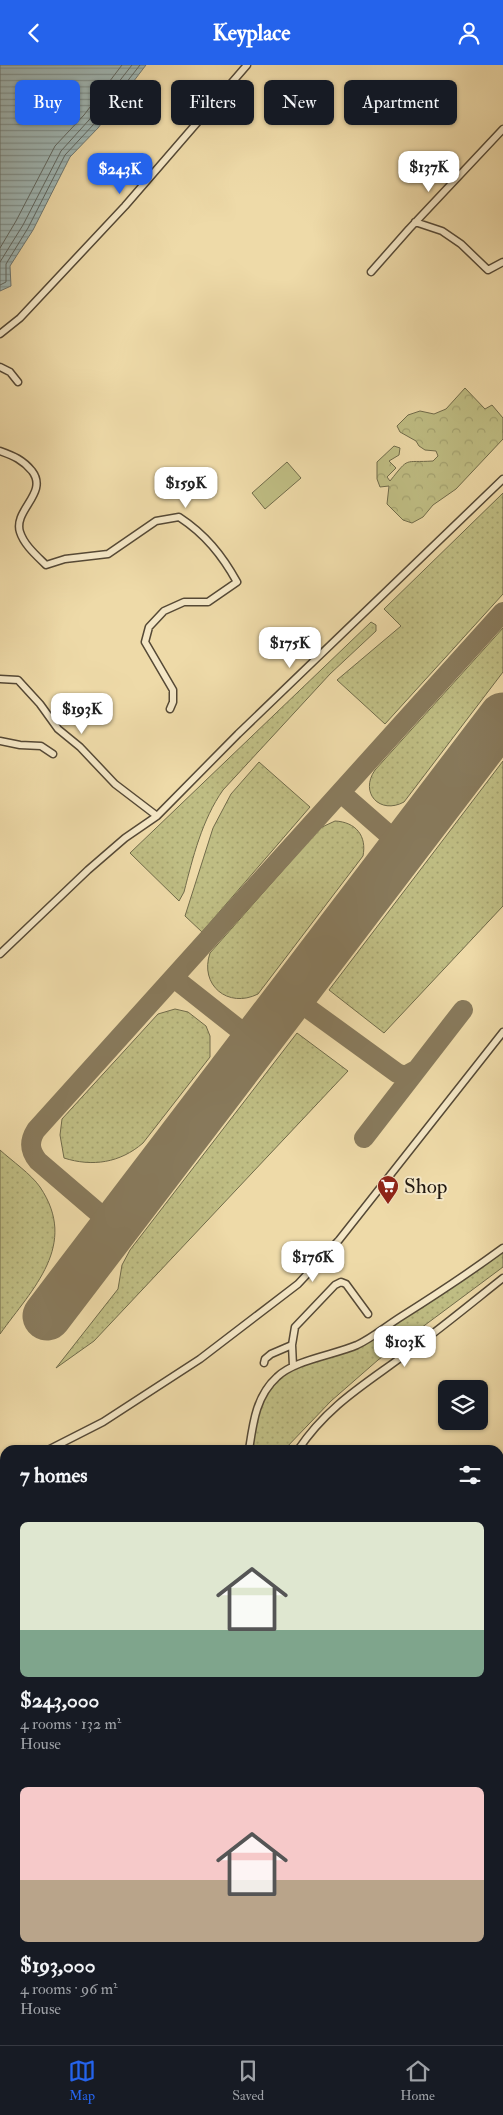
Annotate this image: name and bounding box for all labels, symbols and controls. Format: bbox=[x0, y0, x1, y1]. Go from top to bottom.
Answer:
icon: back bbox=[20, 19, 48, 47]
text: Keyplace bbox=[213, 19, 290, 47]
icon: person bbox=[455, 19, 483, 47]
chip: Buy bbox=[15, 80, 80, 125]
chip: Rent bbox=[90, 80, 161, 125]
chip: Filters bbox=[171, 80, 254, 125]
chip: New bbox=[264, 80, 334, 125]
chip: Apartment bbox=[344, 80, 457, 125]
pin: $137K bbox=[394, 151, 464, 193]
pin: $243K bbox=[85, 153, 155, 195]
text: $137K bbox=[409, 157, 449, 177]
text: $243K bbox=[98, 159, 142, 179]
pin: $159K bbox=[151, 467, 221, 509]
text: $159K bbox=[165, 473, 207, 493]
pin: $175K bbox=[255, 627, 325, 669]
text: $175K bbox=[270, 633, 310, 653]
pin: $193K bbox=[47, 693, 117, 735]
text: $193K bbox=[62, 699, 102, 719]
place label: Shop bbox=[404, 1173, 447, 1200]
supermarket icon: Shop bbox=[376, 1174, 400, 1205]
pin: $176K bbox=[278, 1241, 348, 1283]
text: $176K bbox=[292, 1247, 334, 1267]
pin: $103K bbox=[370, 1325, 440, 1368]
text: $103K bbox=[385, 1332, 425, 1352]
map controls bbox=[438, 1380, 488, 1430]
button: layers bbox=[438, 1380, 488, 1430]
icon: filters bbox=[456, 1461, 484, 1489]
text: 7 homes bbox=[20, 1462, 87, 1489]
icon: home bbox=[207, 1554, 297, 1644]
text: $243,000 bbox=[20, 1687, 99, 1714]
text: 4 rooms · 132 m² bbox=[20, 1714, 121, 1734]
text: House bbox=[20, 1734, 61, 1754]
icon: home bbox=[207, 1819, 297, 1909]
text: $193,000 bbox=[20, 1952, 95, 1979]
text: 4 rooms · 96 m² bbox=[20, 1979, 118, 1999]
text: House bbox=[20, 1999, 61, 2019]
tab: Map bbox=[68, 2057, 96, 2104]
tab: Saved bbox=[232, 2057, 264, 2104]
tab: Home bbox=[400, 2057, 435, 2104]

